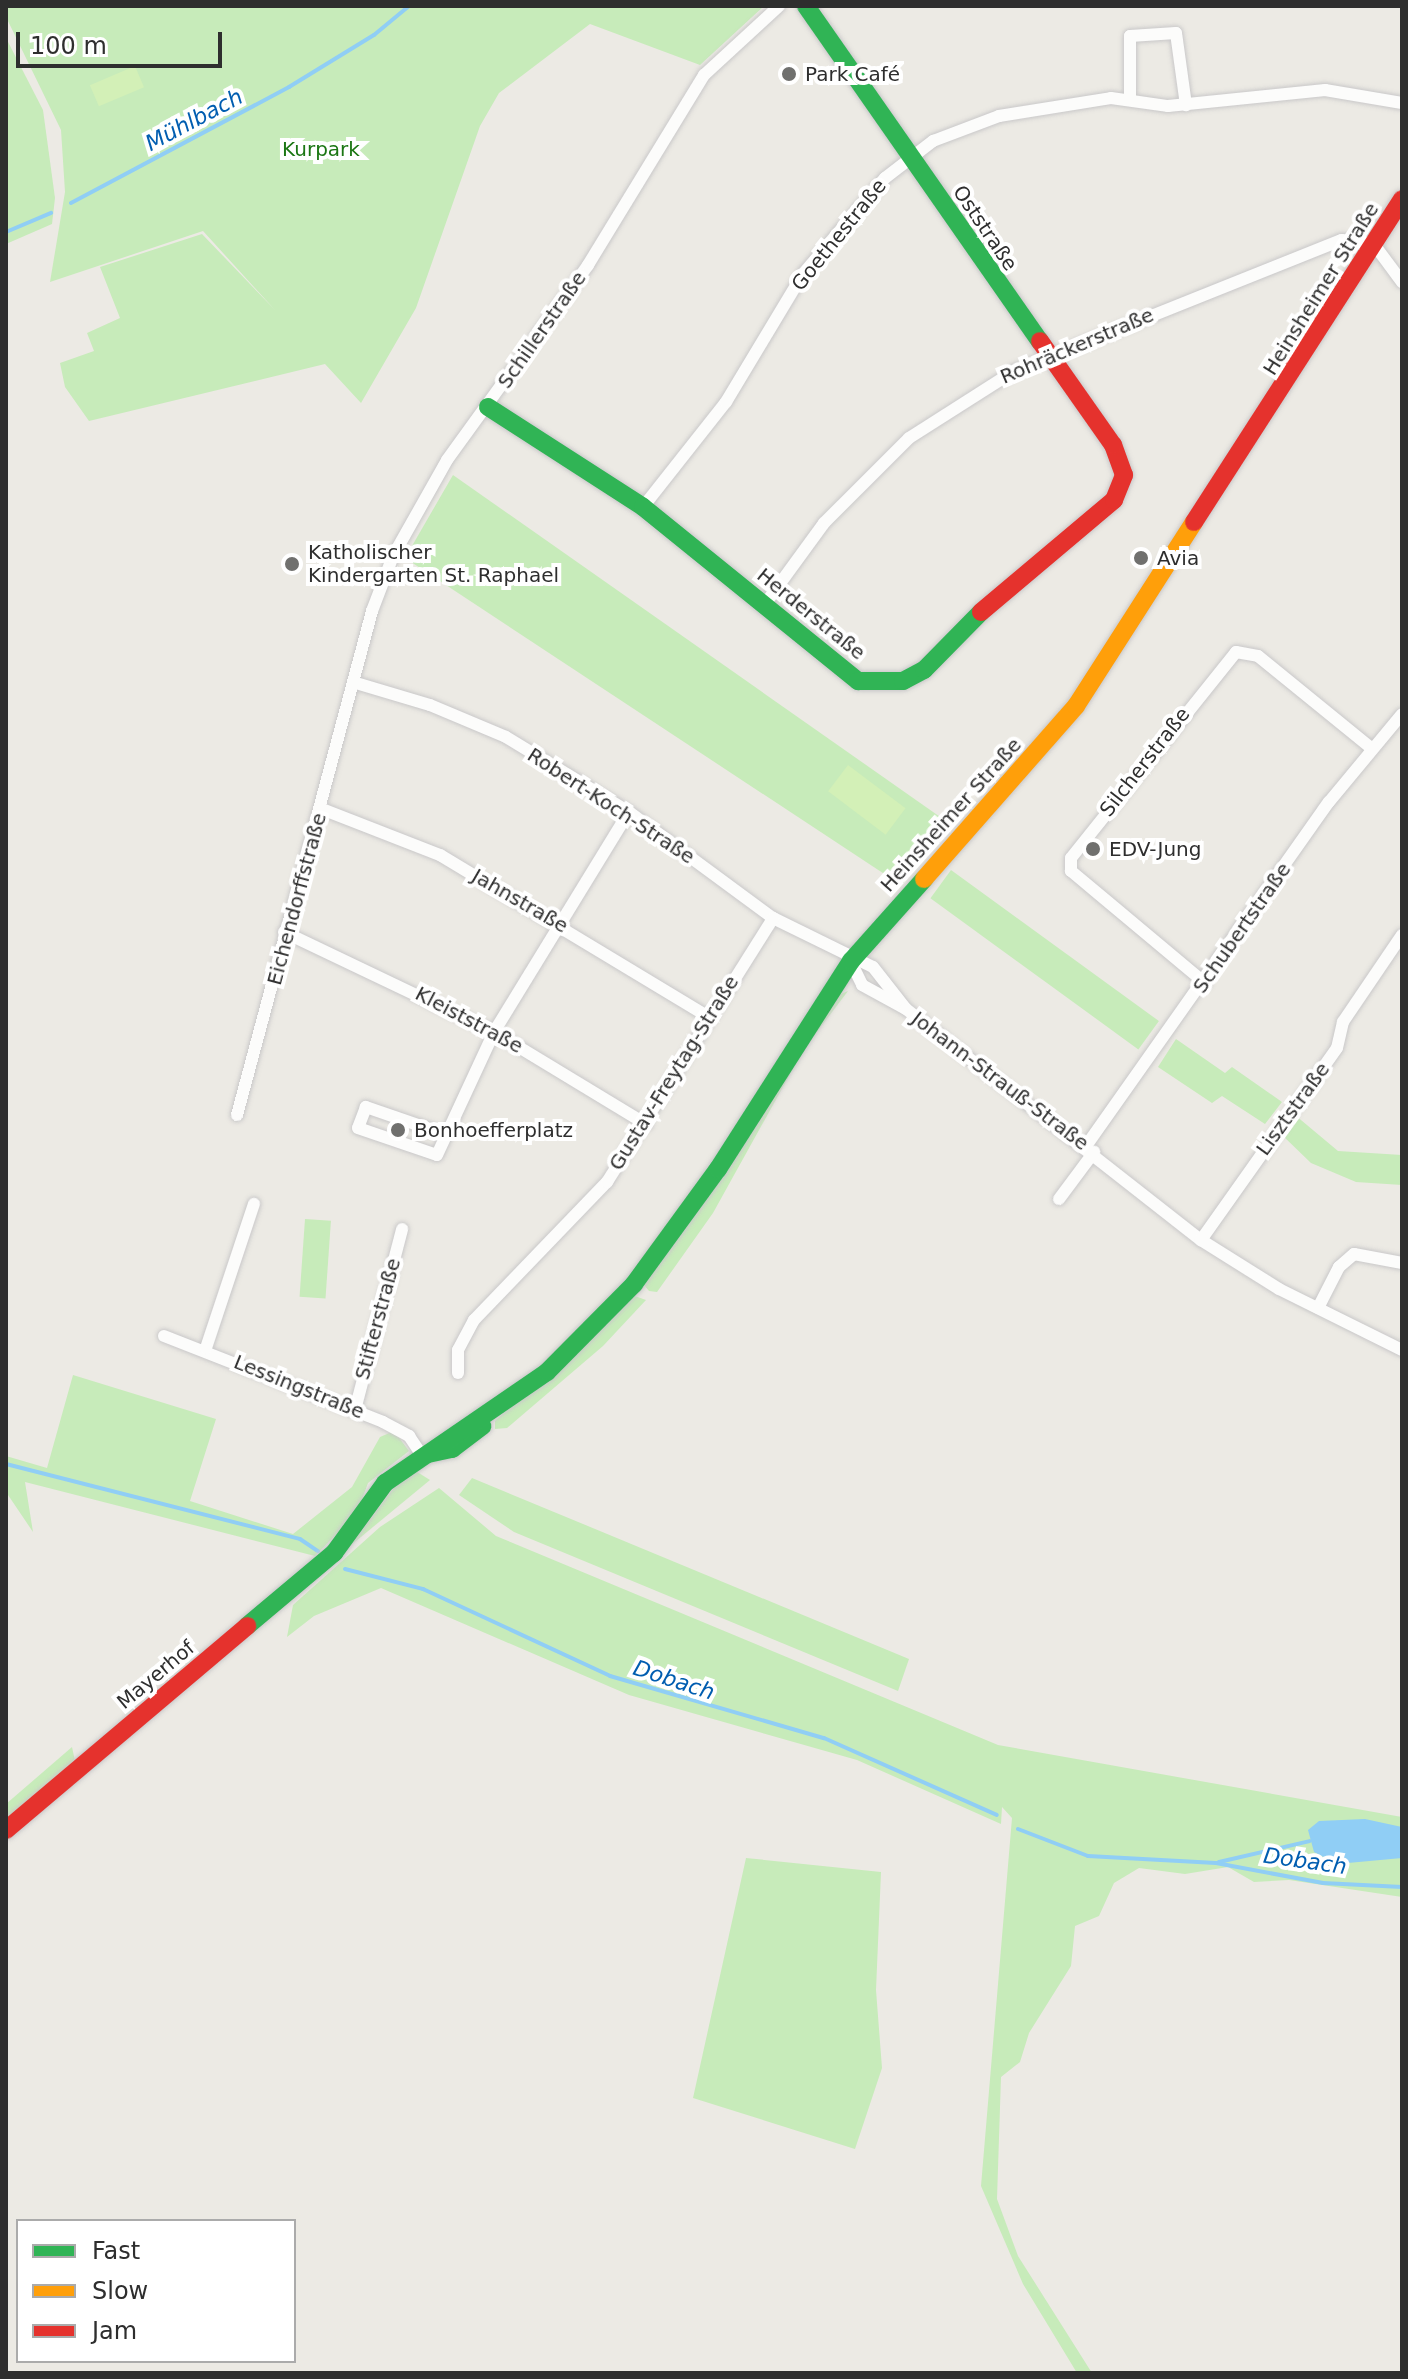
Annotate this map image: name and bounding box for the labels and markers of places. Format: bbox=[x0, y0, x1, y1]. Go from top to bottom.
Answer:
place label: Park Café bbox=[805, 62, 900, 86]
marker: Park Café bbox=[780, 65, 798, 83]
place label: Katholischer Kindergarten St. Raphael bbox=[308, 540, 559, 587]
place label: Avia bbox=[1157, 546, 1199, 570]
marker: Avia bbox=[1132, 549, 1150, 567]
marker: Katholischer Kindergarten St. Raphael bbox=[283, 555, 301, 573]
place label: EDV-Jung bbox=[1109, 837, 1201, 861]
marker: EDV-Jung bbox=[1084, 840, 1102, 858]
place label: Bonhoefferplatz bbox=[414, 1118, 573, 1142]
marker: Bonhoefferplatz bbox=[389, 1121, 407, 1139]

